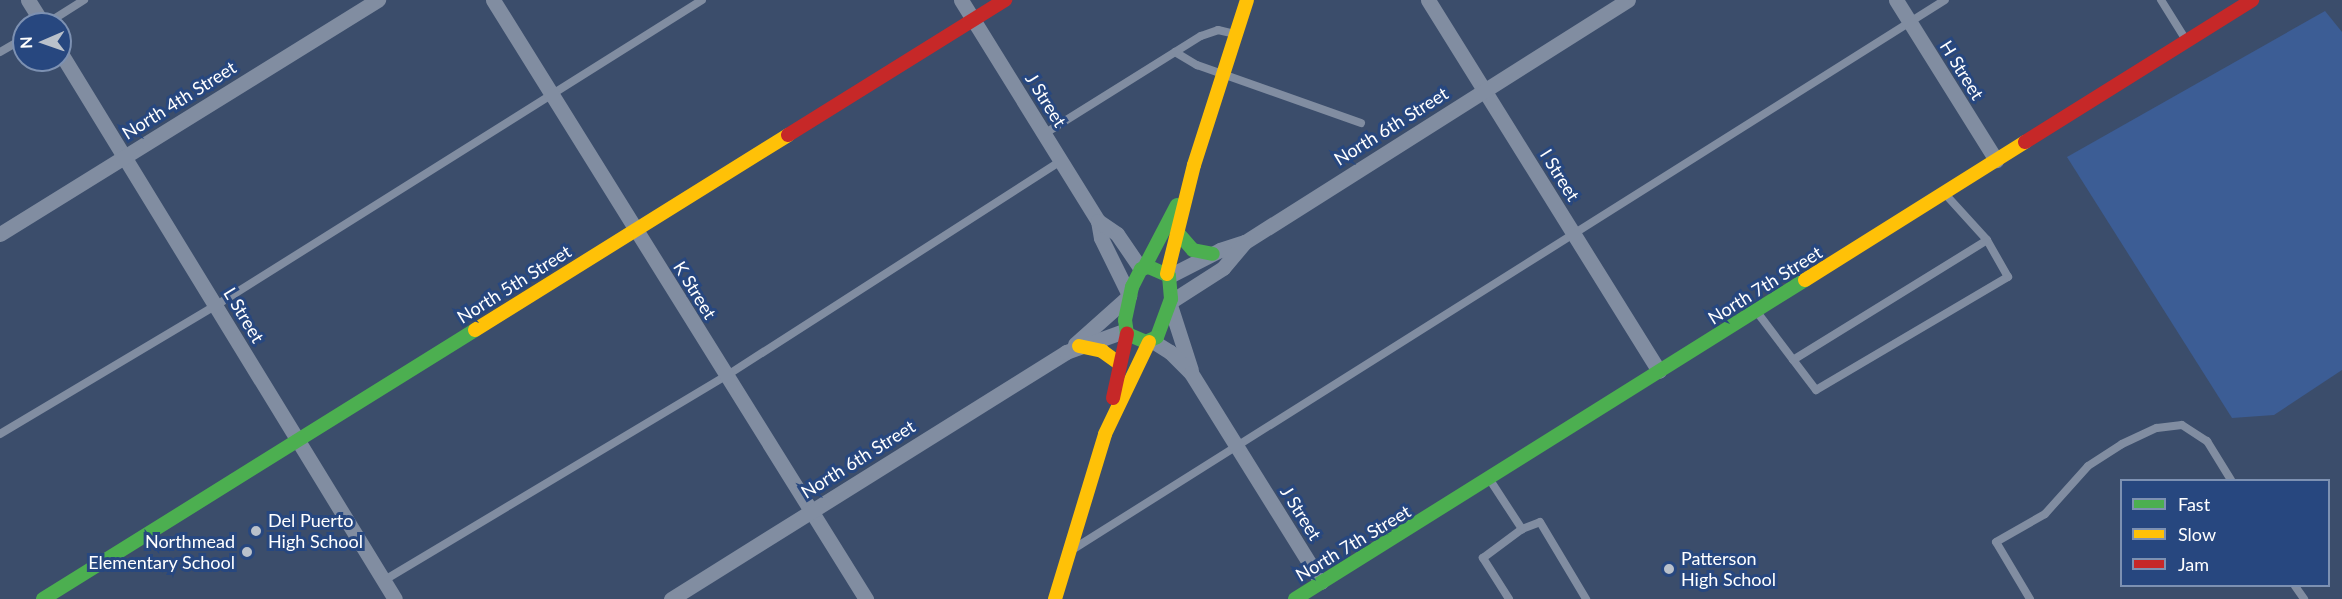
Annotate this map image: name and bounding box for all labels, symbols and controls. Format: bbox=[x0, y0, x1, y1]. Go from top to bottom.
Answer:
north arrow bbox=[12, 12, 72, 72]
text: N bbox=[16, 36, 35, 49]
street label: H Street bbox=[1935, 36, 1989, 104]
street label: North 4th Street bbox=[118, 56, 240, 144]
street label: J Street bbox=[1021, 69, 1071, 131]
street label: North 6th Street bbox=[1330, 82, 1452, 170]
street label: I Street bbox=[1536, 145, 1584, 205]
street label: North 5th Street bbox=[453, 240, 575, 328]
street label: North 7th Street bbox=[1704, 241, 1826, 329]
street label: K Street bbox=[669, 257, 721, 323]
street label: L Street bbox=[219, 283, 269, 347]
street label: North 6th Street bbox=[797, 415, 919, 503]
legend bbox=[2120, 479, 2330, 587]
street label: J Street bbox=[1276, 482, 1326, 544]
text: Fast bbox=[2178, 493, 2210, 515]
street label: North 7th Street bbox=[1292, 500, 1414, 586]
place label: Del Puerto High School bbox=[268, 510, 363, 552]
text: Slow bbox=[2178, 523, 2216, 545]
marker: Del Puerto High School bbox=[249, 524, 263, 538]
place label: Northmead Elementary School bbox=[88, 531, 235, 574]
marker: Northmead Elementary School bbox=[240, 545, 254, 559]
place label: Patterson High School bbox=[1681, 548, 1776, 590]
text: Jam bbox=[2178, 553, 2209, 575]
marker: Patterson High School bbox=[1662, 562, 1676, 576]

